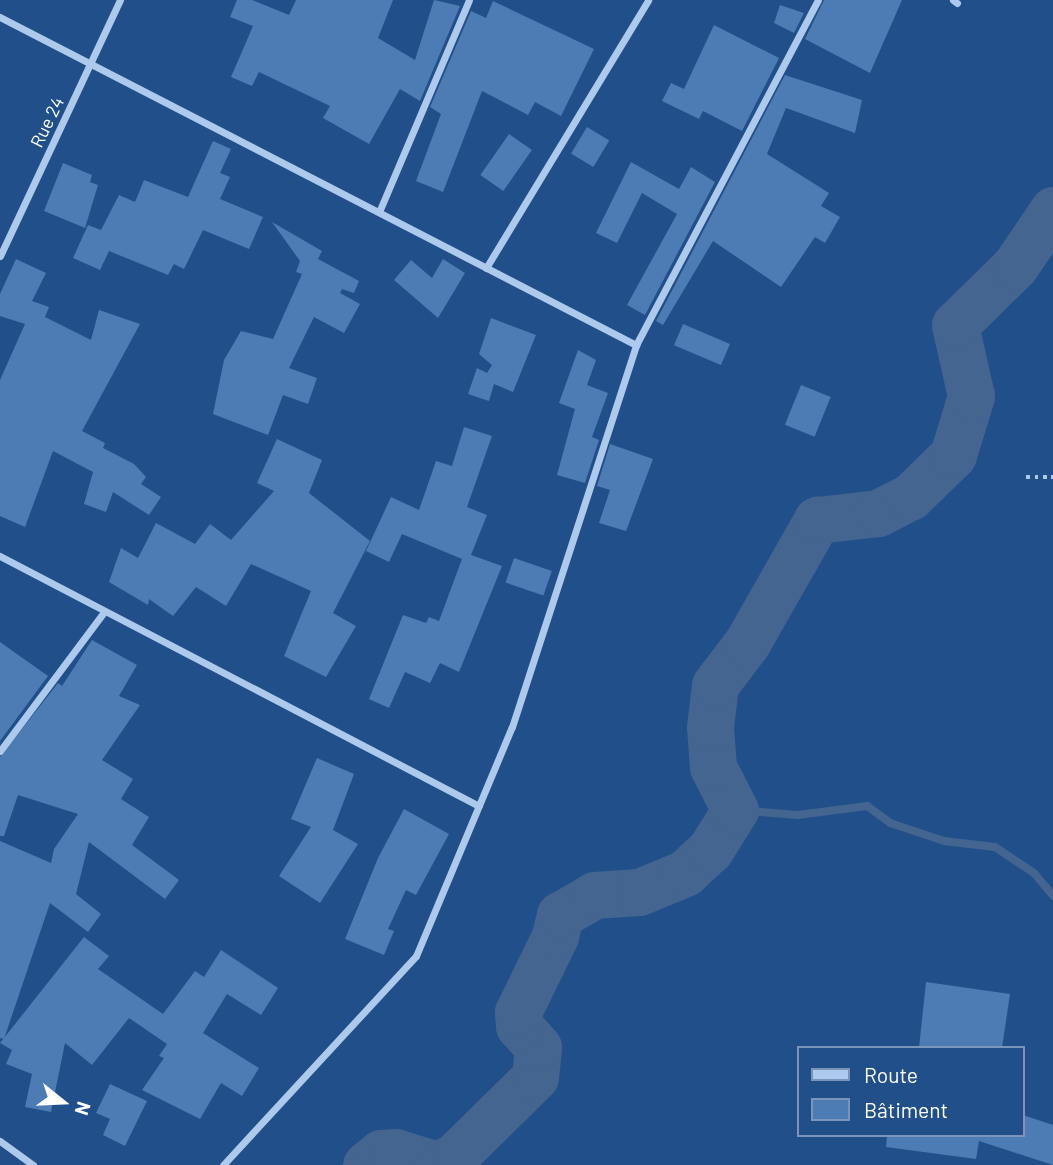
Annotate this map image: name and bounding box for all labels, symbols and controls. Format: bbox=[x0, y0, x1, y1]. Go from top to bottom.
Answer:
street label: Rue 24 bbox=[26, 93, 68, 151]
legend bbox=[797, 1046, 1025, 1137]
text: Route bbox=[864, 1062, 918, 1087]
north arrow bbox=[28, 1067, 98, 1137]
text: Bâtiment bbox=[864, 1097, 948, 1122]
text: N bbox=[71, 1099, 96, 1118]

